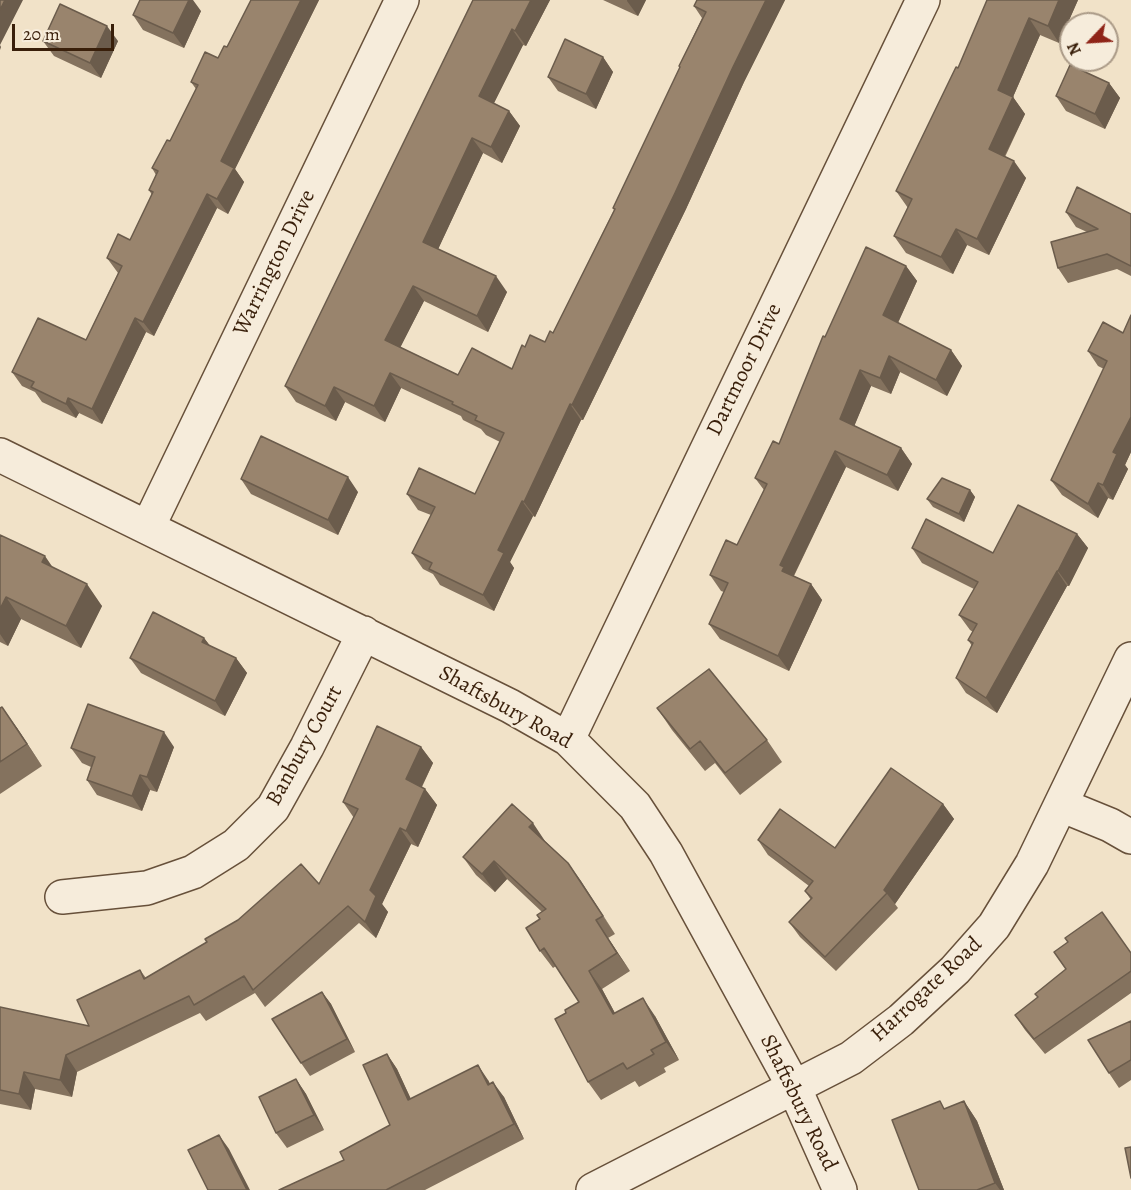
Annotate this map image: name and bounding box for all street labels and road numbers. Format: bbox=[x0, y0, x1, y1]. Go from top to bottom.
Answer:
street label: Warrington Drive bbox=[228, 186, 322, 340]
street label: Dartmoor Drive bbox=[702, 300, 788, 440]
street label: Shaftsbury Road bbox=[434, 660, 576, 756]
street label: Banbury Court bbox=[261, 681, 349, 811]
street label: Harrogate Road bbox=[866, 932, 988, 1048]
street label: Shaftsbury Road bbox=[754, 1031, 842, 1175]

